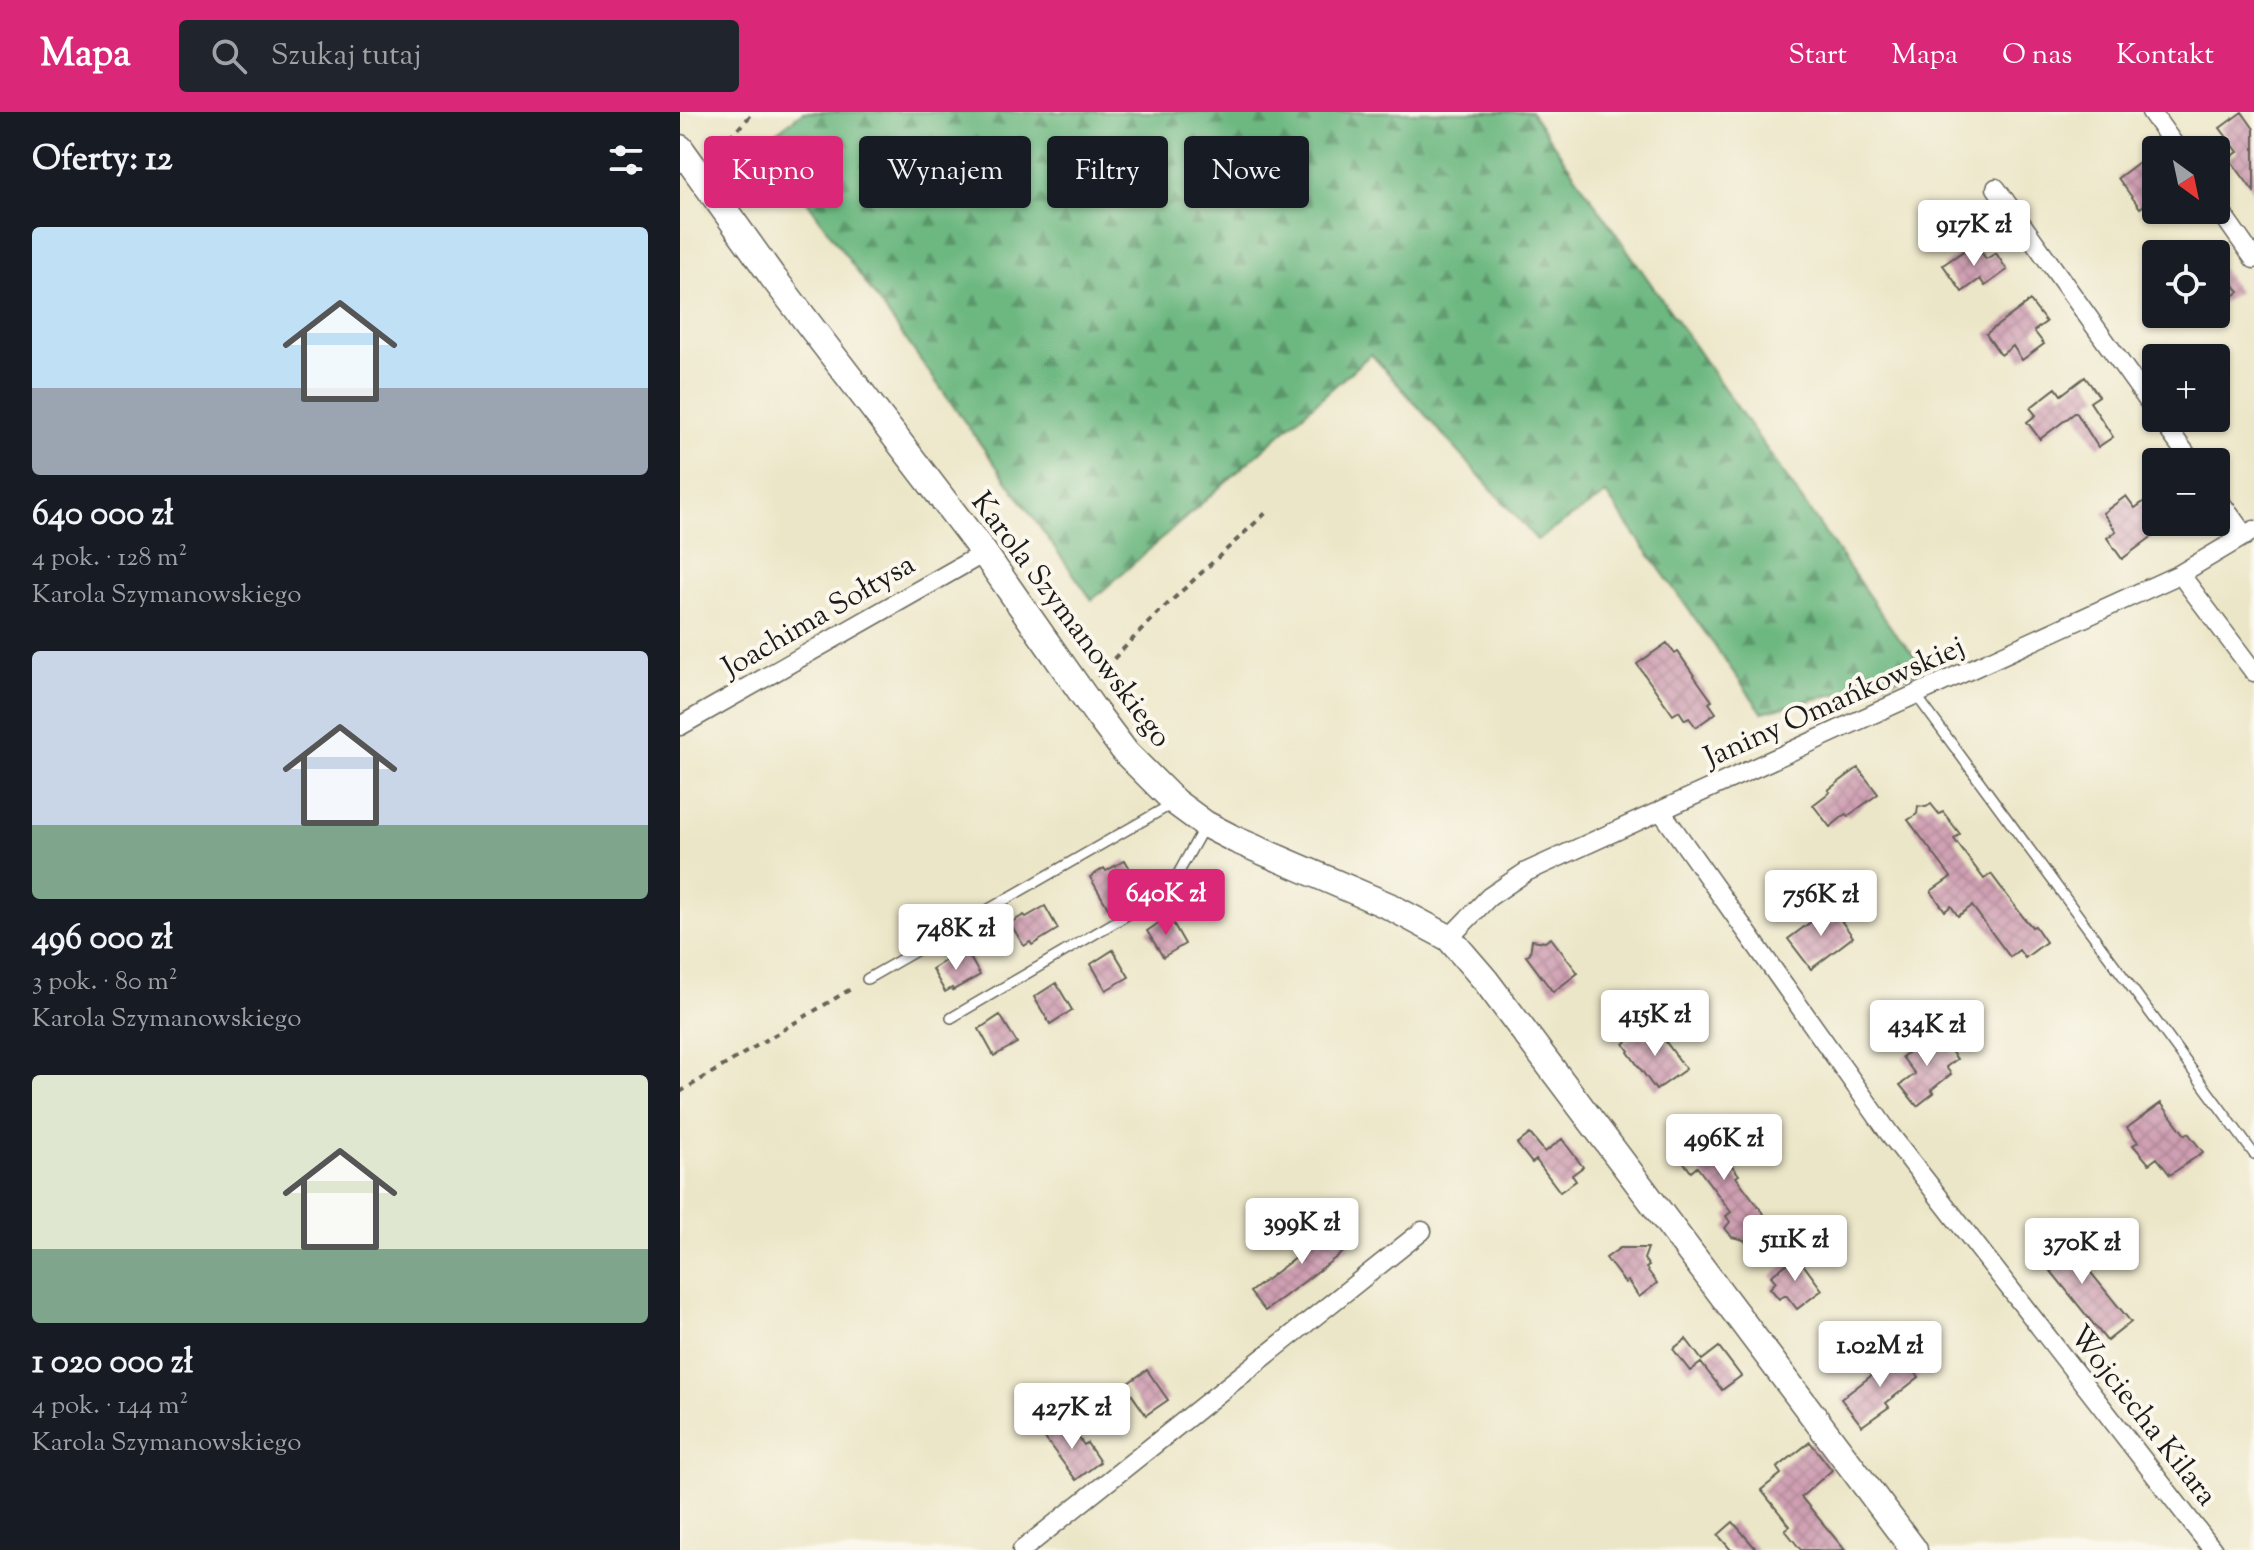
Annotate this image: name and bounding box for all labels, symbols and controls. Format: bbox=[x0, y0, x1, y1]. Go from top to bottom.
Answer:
search box bbox=[179, 20, 739, 92]
text: Mapa bbox=[40, 29, 131, 83]
icon: search bbox=[207, 34, 251, 78]
text: Szukaj tutaj bbox=[271, 35, 421, 78]
text: Start bbox=[1788, 36, 1847, 76]
text: Mapa bbox=[1891, 36, 1958, 76]
text: O nas bbox=[2002, 36, 2072, 76]
text: Kontakt bbox=[2116, 36, 2214, 76]
text: Oferty: 12 bbox=[32, 136, 173, 185]
chip: Kupno bbox=[704, 136, 843, 208]
chip: Wynajem bbox=[859, 136, 1031, 208]
chip: Filtry bbox=[1047, 136, 1168, 208]
chip: Nowe bbox=[1184, 136, 1309, 208]
north arrow bbox=[2142, 136, 2230, 224]
map controls bbox=[2142, 136, 2230, 536]
icon: filters bbox=[604, 138, 648, 182]
pin: 917K zł bbox=[1900, 200, 2048, 268]
text: 917K zł bbox=[1936, 207, 2012, 244]
button: locate bbox=[2142, 240, 2230, 328]
icon: home bbox=[268, 279, 412, 423]
button: + bbox=[2142, 344, 2230, 432]
button: − bbox=[2142, 448, 2230, 536]
street label: Karola Szymanowskiego bbox=[959, 483, 1181, 758]
text: 640 000 zł bbox=[32, 491, 174, 540]
text: 4 pok. · 128 m² bbox=[32, 540, 187, 577]
street label: Joachima Sołtysa bbox=[713, 544, 924, 691]
text: Karola Szymanowskiego bbox=[32, 577, 301, 614]
street label: Janiny Omańkowskiej bbox=[1696, 626, 1972, 781]
icon: home bbox=[268, 703, 412, 847]
pin: 640K zł bbox=[1092, 869, 1240, 937]
pin: 756K zł bbox=[1747, 870, 1895, 938]
text: 640K zł bbox=[1126, 876, 1206, 913]
text: 756K zł bbox=[1783, 877, 1859, 914]
pin: 748K zł bbox=[882, 904, 1030, 972]
text: 748K zł bbox=[917, 911, 995, 948]
text: 496 000 zł bbox=[32, 915, 173, 964]
text: 3 pok. · 80 m² bbox=[32, 964, 177, 1001]
pin: 415K zł bbox=[1581, 990, 1729, 1058]
text: 415K zł bbox=[1619, 997, 1691, 1034]
pin: 434K zł bbox=[1853, 1000, 2001, 1068]
text: Karola Szymanowskiego bbox=[32, 1001, 301, 1038]
text: 434K zł bbox=[1888, 1007, 1966, 1044]
pin: 496K zł bbox=[1650, 1114, 1798, 1182]
text: 496K zł bbox=[1684, 1121, 1764, 1158]
icon: home bbox=[268, 1127, 412, 1271]
pin: 399K zł bbox=[1228, 1198, 1376, 1266]
text: 399K zł bbox=[1264, 1205, 1341, 1242]
pin: 511K zł bbox=[1721, 1215, 1869, 1283]
pin: 370K zł bbox=[2008, 1218, 2156, 1286]
text: 511K zł bbox=[1761, 1222, 1829, 1259]
text: 370K zł bbox=[2043, 1225, 2121, 1262]
street label: Wojciecha Kilara bbox=[2058, 1317, 2227, 1516]
pin: 1.02M zł bbox=[1797, 1321, 1963, 1389]
text: 1.02M zł bbox=[1837, 1328, 1923, 1365]
text: 1 020 000 zł bbox=[32, 1339, 193, 1388]
pin: 427K zł bbox=[998, 1383, 1146, 1451]
text: 4 pok. · 144 m² bbox=[32, 1388, 188, 1425]
text: 427K zł bbox=[1032, 1390, 1112, 1427]
text: Karola Szymanowskiego bbox=[32, 1425, 301, 1462]

